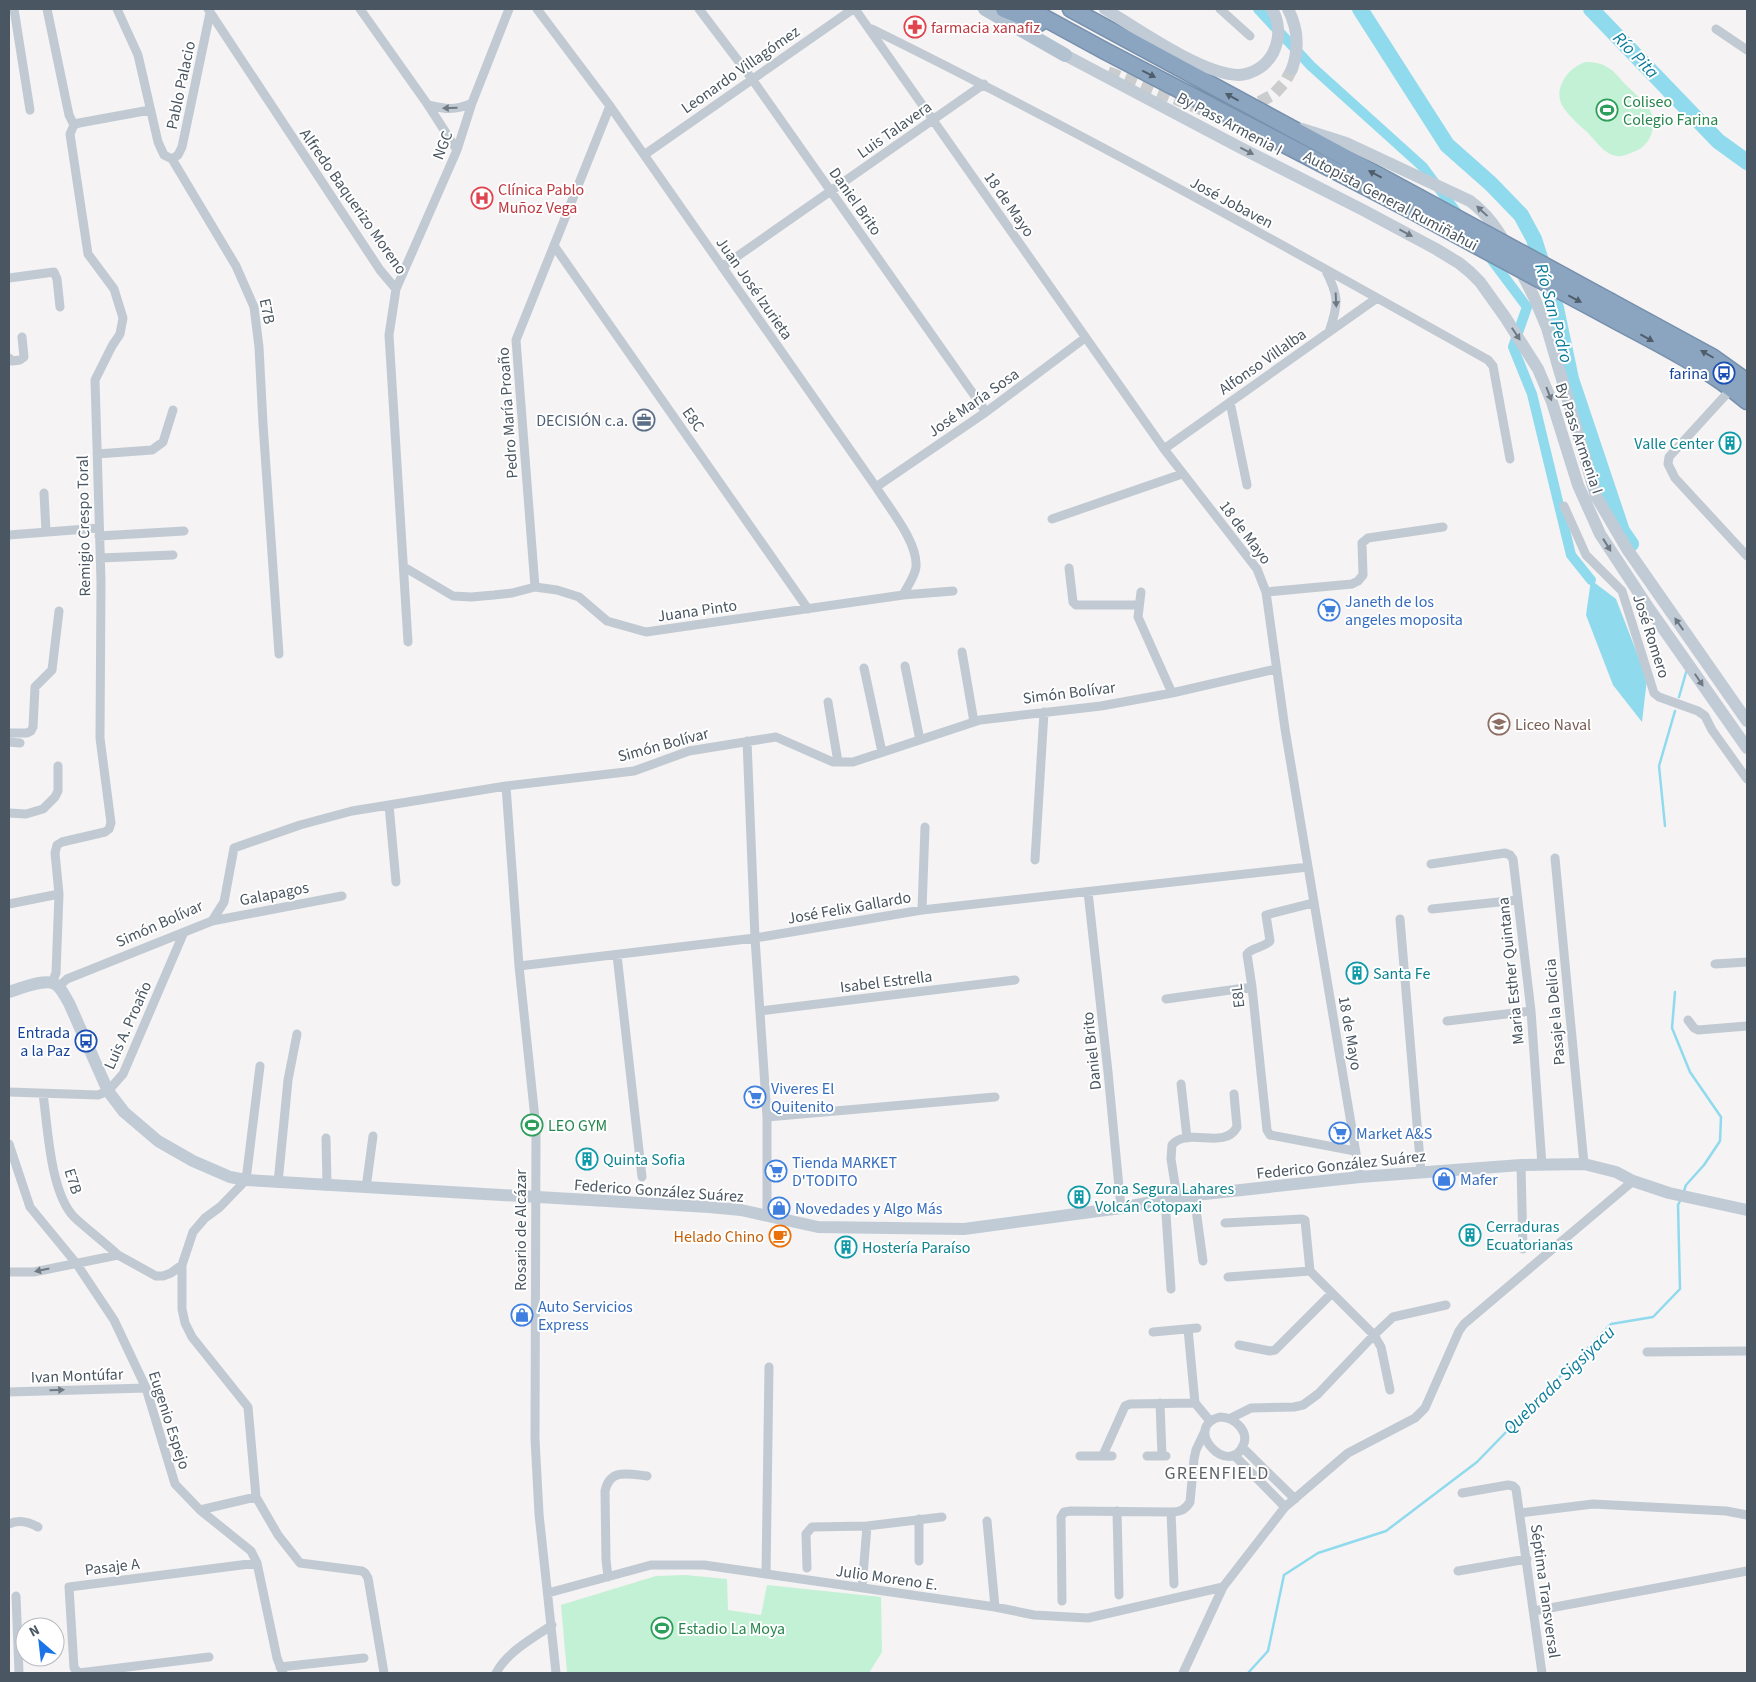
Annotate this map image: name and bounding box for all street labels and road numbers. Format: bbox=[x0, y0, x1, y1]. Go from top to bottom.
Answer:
street label: Leonardo Villagómez bbox=[677, 21, 804, 119]
street label: Pablo Palacio bbox=[161, 39, 201, 131]
street label: By Pass Armenia I bbox=[1173, 87, 1286, 161]
street label: Luis Talavera bbox=[853, 96, 936, 164]
street label: Alfredo Baquerizo Moreno bbox=[294, 124, 412, 279]
street label: NGC bbox=[427, 128, 458, 163]
street label: Autopista General Rumiñahui bbox=[1299, 145, 1482, 256]
street label: Daniel Brito bbox=[824, 163, 887, 240]
street label: 18 de Mayo bbox=[979, 168, 1040, 242]
street label: José Jobaven bbox=[1186, 172, 1277, 234]
street label: Juan José Izurieta bbox=[711, 233, 798, 344]
street label: E7B bbox=[254, 296, 280, 326]
street label: Alfonso Villalba bbox=[1214, 323, 1311, 400]
street label: Pedro María Proaño bbox=[492, 347, 524, 479]
street label: José María Sosa bbox=[924, 363, 1024, 442]
street label: By Pass Armenia I bbox=[1550, 380, 1608, 497]
street label: E8C bbox=[677, 403, 710, 436]
street label: Remigio Crespo Toral bbox=[72, 455, 96, 597]
street label: 18 de Mayo bbox=[1214, 496, 1277, 569]
street label: José Romero bbox=[1627, 592, 1675, 681]
street label: Juana Pinto bbox=[656, 595, 738, 627]
street label: Simón Bolívar bbox=[1022, 676, 1117, 710]
street label: Simón Bolívar bbox=[615, 722, 712, 768]
street label: Galapagos bbox=[238, 876, 311, 911]
street label: José Felix Gallardo bbox=[786, 886, 913, 930]
street label: Simón Bolívar bbox=[112, 895, 207, 953]
street label: Maria Esther Quintana bbox=[1492, 896, 1530, 1046]
street label: Pasaje la Delicia bbox=[1539, 958, 1571, 1066]
street label: Isabel Estrella bbox=[839, 965, 934, 999]
street label: Luis A. Proaño bbox=[99, 978, 157, 1073]
street label: E8L bbox=[1226, 982, 1250, 1009]
street label: 18 de Mayo bbox=[1333, 994, 1367, 1072]
street label: Daniel Brito bbox=[1077, 1011, 1107, 1091]
street label: Federico González Suárez bbox=[1255, 1145, 1427, 1185]
street label: E7B bbox=[59, 1166, 87, 1197]
street label: Rosario de Alcázar bbox=[510, 1169, 532, 1291]
street label: Federico González Suárez bbox=[573, 1174, 745, 1208]
street label: Ivan Montúfar bbox=[30, 1363, 124, 1389]
street label: Eugenio Espejo bbox=[143, 1368, 195, 1472]
street label: Séptima Transversal bbox=[1525, 1523, 1565, 1660]
street label: Pasaje A bbox=[83, 1553, 141, 1581]
street label: Julio Moreno E. bbox=[834, 1560, 939, 1596]

